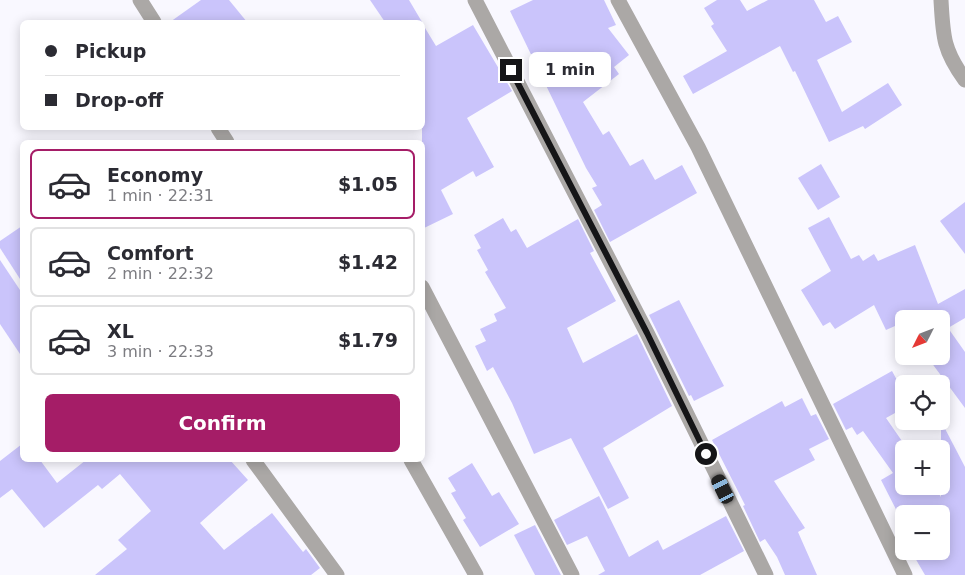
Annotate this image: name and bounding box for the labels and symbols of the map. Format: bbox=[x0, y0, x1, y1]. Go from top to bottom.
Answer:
callout: 1 min bbox=[528, 52, 611, 88]
route end bbox=[500, 59, 522, 81]
north arrow bbox=[895, 310, 950, 365]
route start bbox=[695, 443, 717, 465]
car bbox=[709, 472, 736, 506]

